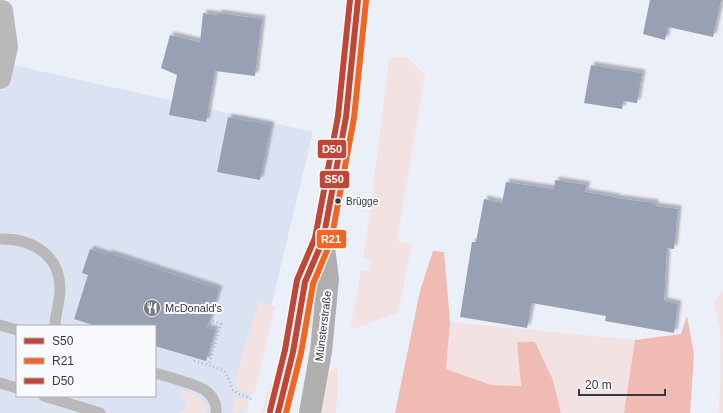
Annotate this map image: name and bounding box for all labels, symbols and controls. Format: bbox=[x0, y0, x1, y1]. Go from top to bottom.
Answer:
line badge: D50 bbox=[317, 139, 347, 159]
text: D50 bbox=[322, 143, 342, 155]
line badge: S50 bbox=[319, 170, 350, 189]
text: S50 bbox=[324, 173, 344, 185]
marker: Brügge bbox=[333, 196, 343, 206]
place label: Brügge bbox=[346, 196, 379, 207]
line badge: R21 bbox=[316, 229, 347, 249]
text: R21 bbox=[321, 233, 341, 245]
street label: Münsterstraße bbox=[313, 290, 333, 362]
restaurant icon: McDonald's bbox=[142, 298, 162, 318]
place label: McDonald's bbox=[165, 302, 223, 314]
legend bbox=[16, 325, 156, 397]
text: S50 bbox=[52, 334, 74, 348]
text: R21 bbox=[52, 354, 74, 368]
scale bar bbox=[579, 371, 665, 397]
text: D50 bbox=[52, 374, 74, 388]
text: 20 m bbox=[585, 378, 612, 392]

